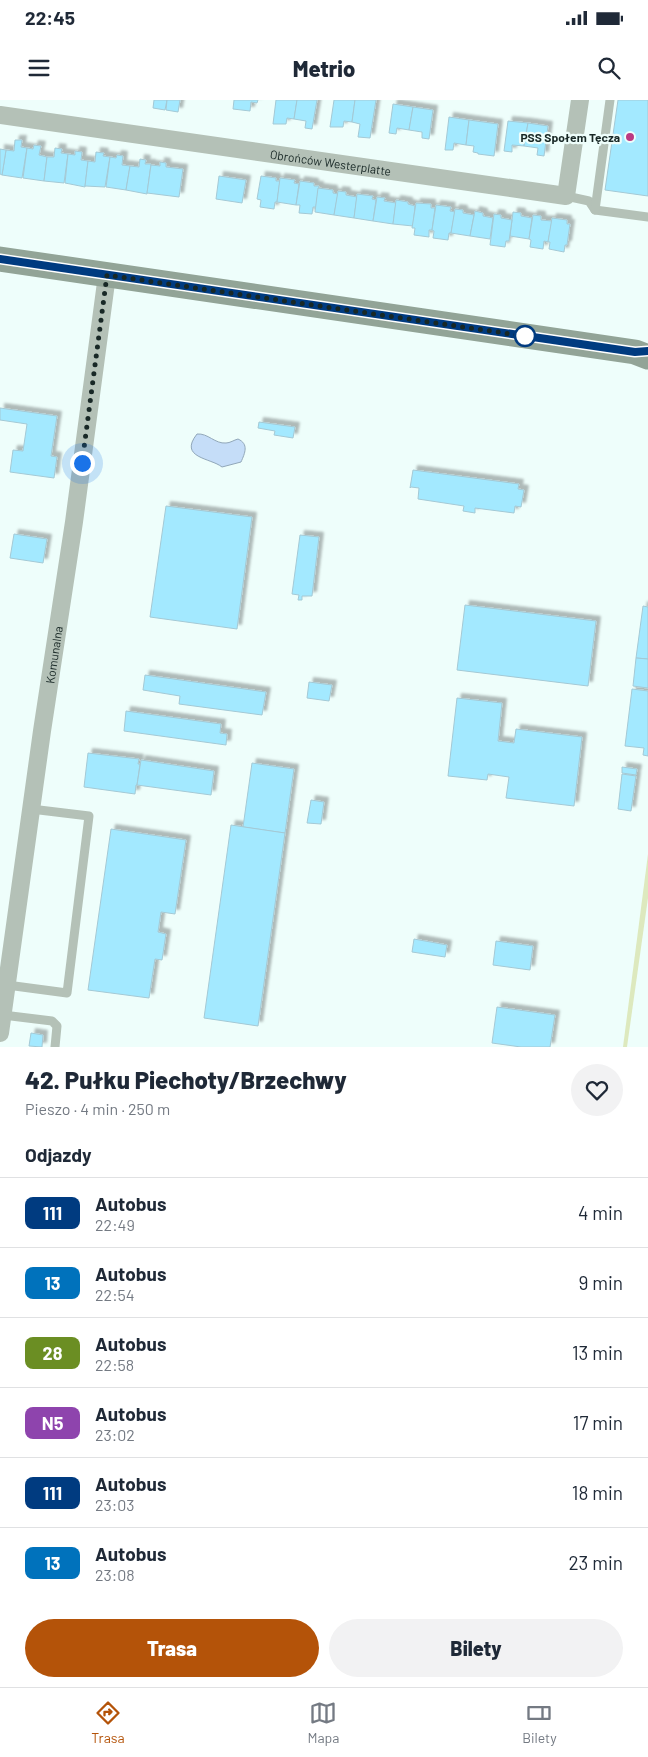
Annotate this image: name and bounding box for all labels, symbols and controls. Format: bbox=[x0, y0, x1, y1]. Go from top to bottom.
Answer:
text: 22:45 bbox=[25, 6, 75, 29]
icon: menu bbox=[25, 54, 53, 82]
icon: search bbox=[595, 54, 623, 82]
text: Metrio bbox=[293, 55, 355, 81]
place label: PSS Społem Tęcza bbox=[520, 130, 620, 144]
marker: PSS Społem Tęcza bbox=[624, 131, 636, 143]
street label: Obrońców Westerplatte bbox=[269, 147, 392, 178]
unlabelled marker bbox=[514, 325, 536, 347]
your location bbox=[70, 451, 95, 476]
street label: Komunalna bbox=[42, 625, 65, 685]
button: heart bbox=[571, 1064, 623, 1116]
text: 42. Pułku Piechoty/Brzechwy bbox=[25, 1065, 347, 1094]
text: Pieszo · 4 min · 250 m bbox=[25, 1099, 170, 1118]
text: Odjazdy bbox=[25, 1143, 91, 1166]
text: Autobus bbox=[95, 1192, 166, 1215]
text: 4 min bbox=[578, 1201, 623, 1224]
text: 111 bbox=[43, 1202, 62, 1224]
text: 22:49 bbox=[95, 1215, 135, 1234]
text: Autobus bbox=[95, 1262, 166, 1285]
text: 9 min bbox=[579, 1271, 623, 1294]
text: 13 bbox=[44, 1272, 61, 1294]
text: 22:54 bbox=[95, 1285, 135, 1304]
text: Autobus bbox=[95, 1332, 166, 1355]
text: 13 min bbox=[572, 1341, 623, 1364]
text: 28 bbox=[43, 1342, 62, 1364]
text: 22:58 bbox=[95, 1355, 134, 1374]
text: Autobus bbox=[95, 1402, 166, 1425]
text: 17 min bbox=[573, 1411, 623, 1434]
text: N5 bbox=[42, 1412, 63, 1434]
text: 23:02 bbox=[95, 1425, 135, 1444]
text: Autobus bbox=[95, 1472, 166, 1495]
text: 18 min bbox=[572, 1481, 623, 1504]
text: 111 bbox=[43, 1482, 62, 1504]
text: 23:03 bbox=[95, 1495, 134, 1514]
text: Autobus bbox=[95, 1542, 166, 1565]
text: 23 min bbox=[569, 1551, 623, 1574]
text: 13 bbox=[44, 1552, 61, 1574]
text: 23:08 bbox=[95, 1565, 135, 1584]
button: Trasa bbox=[25, 1619, 319, 1677]
button: Bilety bbox=[329, 1619, 623, 1677]
tab: Trasa bbox=[91, 1699, 125, 1746]
tab: Mapa bbox=[307, 1699, 339, 1746]
tab: Bilety bbox=[522, 1699, 557, 1746]

